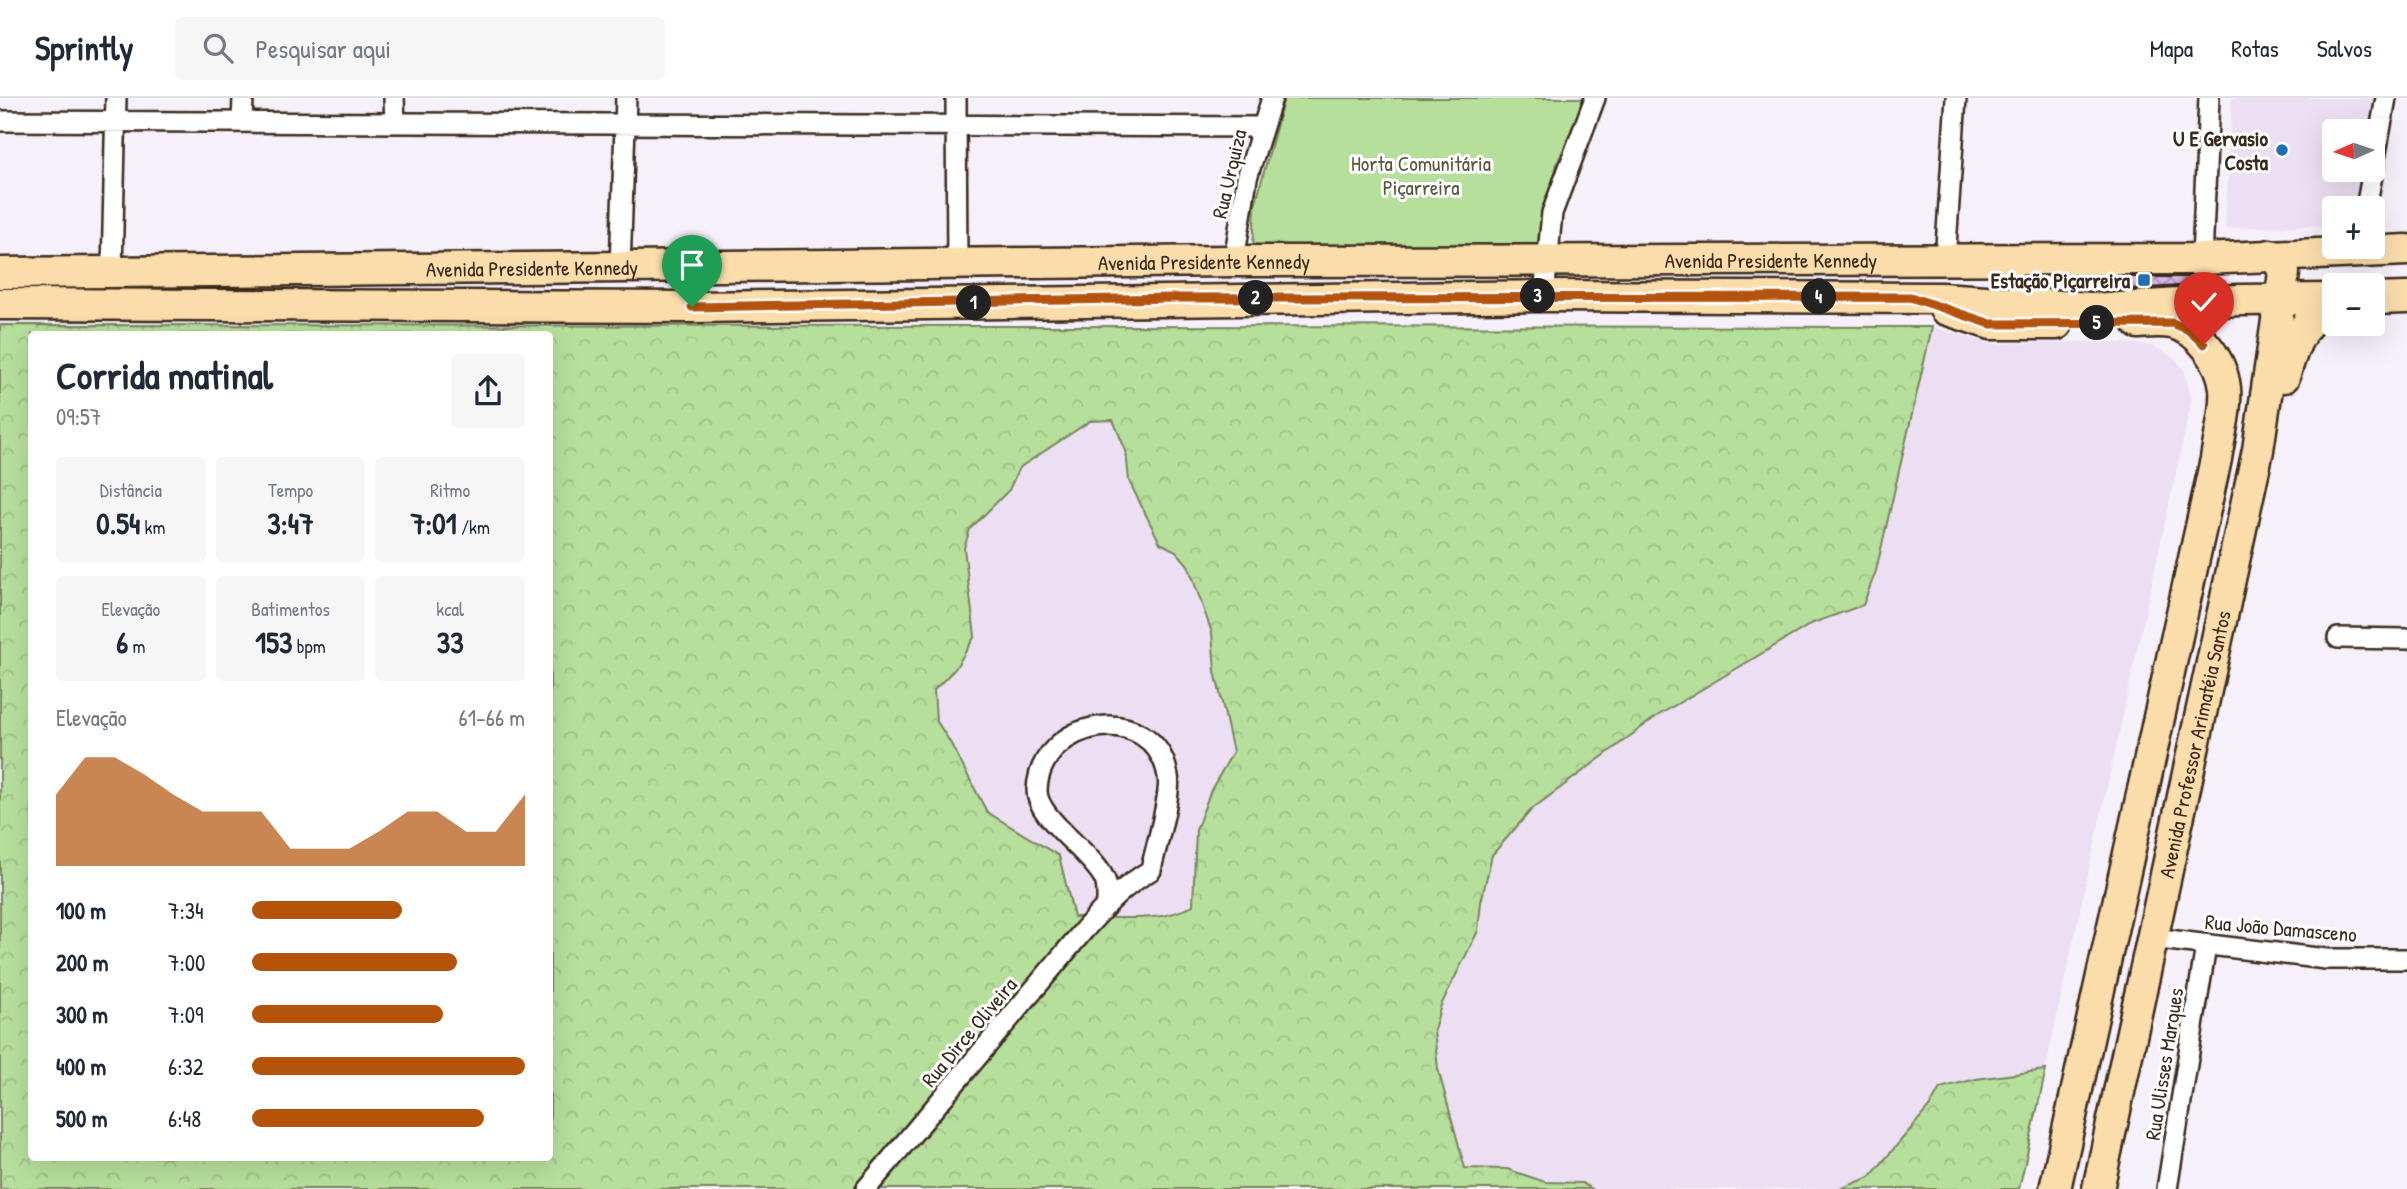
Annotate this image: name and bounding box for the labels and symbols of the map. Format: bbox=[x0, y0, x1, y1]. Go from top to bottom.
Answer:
north arrow bbox=[2322, 119, 2385, 182]
place label: U E Gervasio Costa bbox=[2173, 124, 2269, 177]
street label: Rua Urquiza bbox=[1205, 127, 1253, 221]
marker: U E Gervasio Costa bbox=[2274, 142, 2290, 158]
park label: Horta Comunitária Piçarreira bbox=[1351, 149, 1491, 202]
pin bbox=[662, 235, 722, 307]
street label: Avenida Presidente Kennedy bbox=[1665, 245, 1877, 275]
street label: Avenida Presidente Kennedy bbox=[1098, 246, 1310, 277]
street label: Avenida Presidente Kennedy bbox=[426, 252, 638, 283]
place label: Estação Piçarreira bbox=[1991, 266, 2131, 295]
marker: Estação Piçarreira bbox=[2136, 272, 2152, 288]
pin bbox=[2174, 272, 2234, 344]
pin: 3 bbox=[1520, 278, 1556, 314]
pin: 2 bbox=[1238, 280, 1274, 316]
pin: 4 bbox=[1801, 280, 1836, 314]
pin: 1 bbox=[956, 286, 992, 320]
pin: 5 bbox=[2080, 306, 2114, 341]
street label: Avenida Professor Arimatéia Santos bbox=[2151, 608, 2237, 881]
street label: Rua João Damasceno bbox=[2204, 907, 2358, 949]
street label: Rua Dirce Oliveira bbox=[915, 971, 1023, 1093]
street label: Rua Ulisses Marques bbox=[2138, 986, 2190, 1142]

